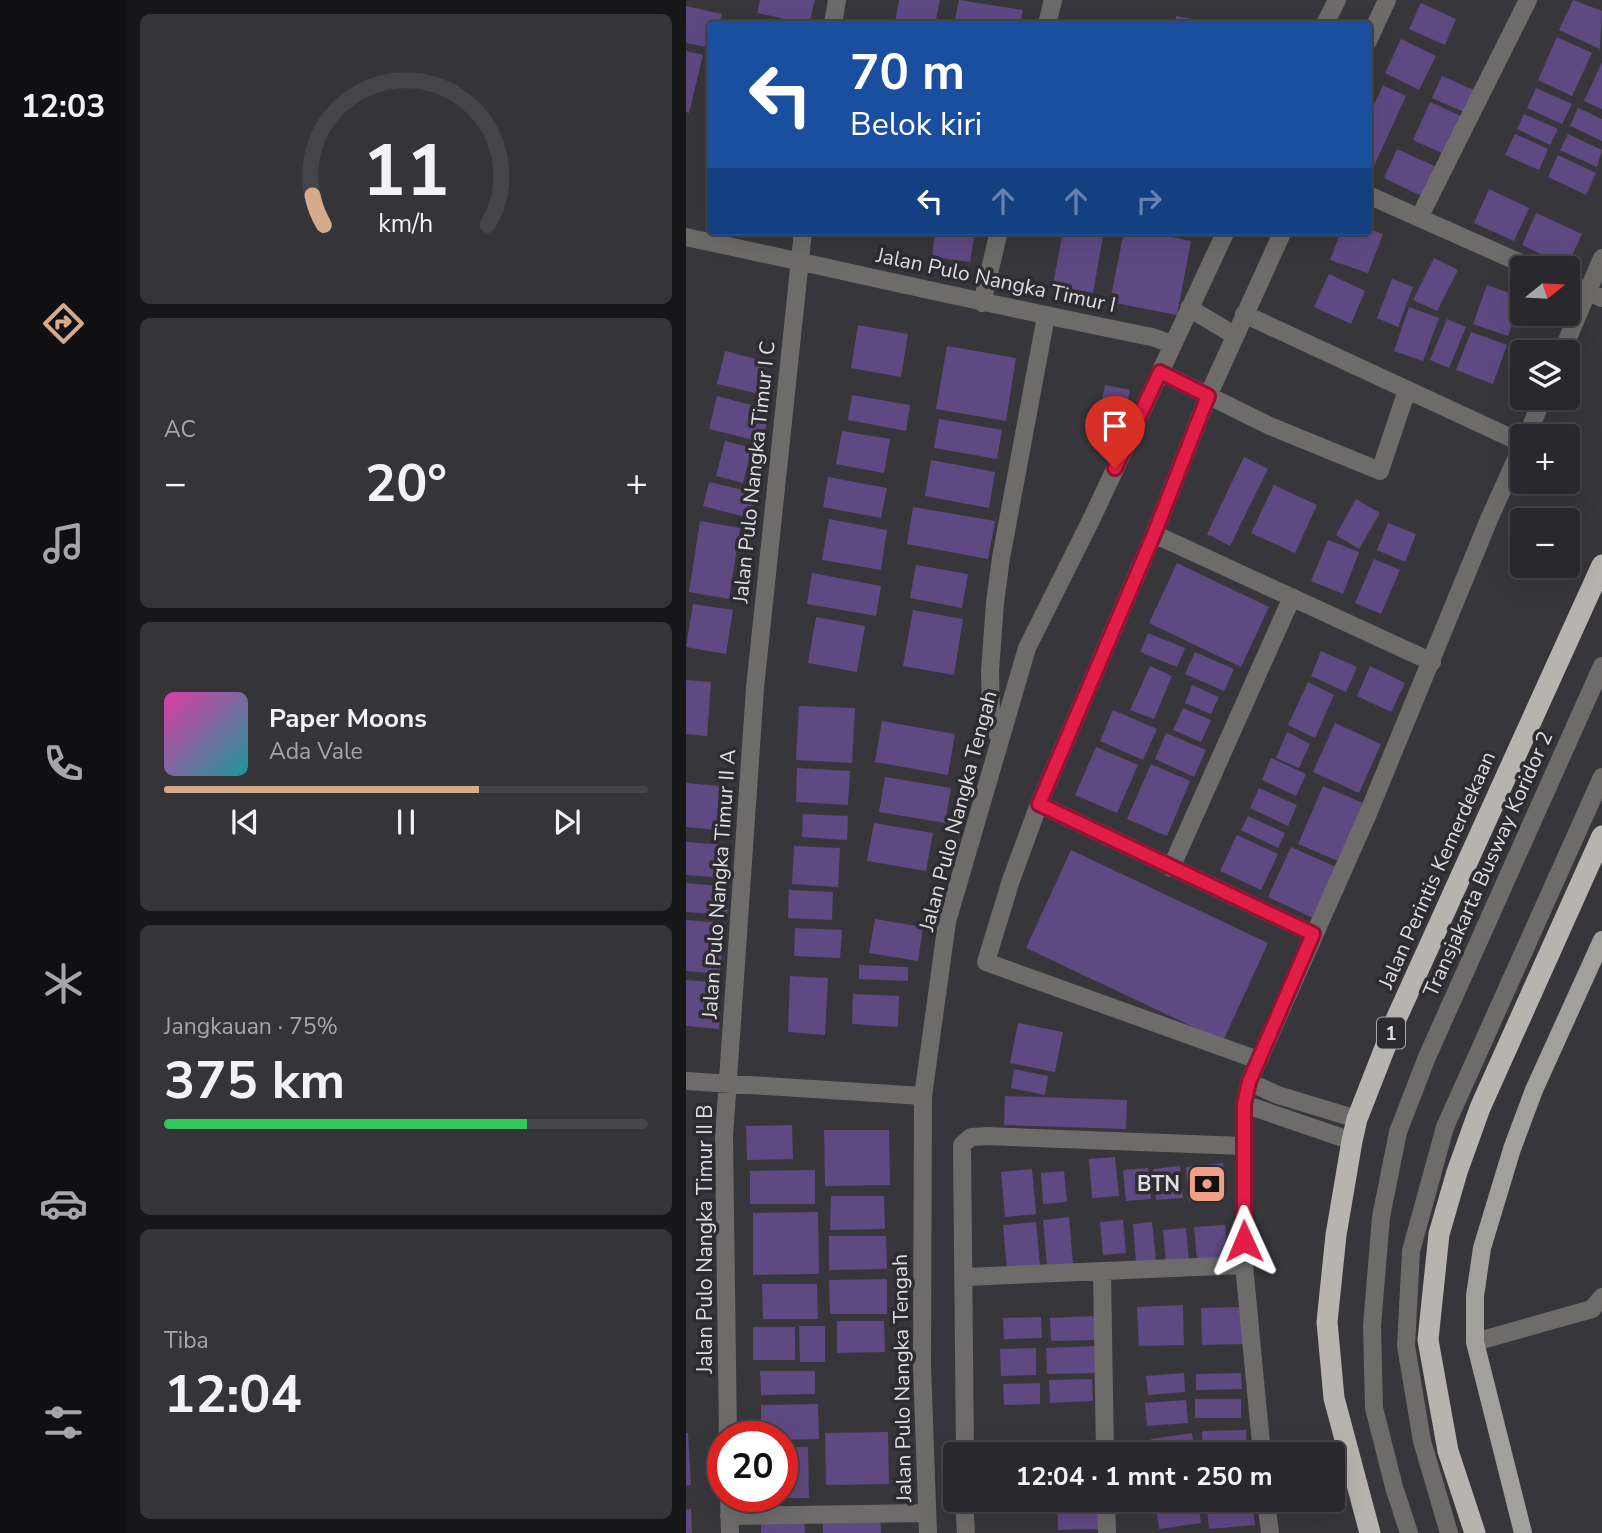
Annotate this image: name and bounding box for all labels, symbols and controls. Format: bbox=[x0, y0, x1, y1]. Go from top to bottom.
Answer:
text: 70 m bbox=[850, 39, 965, 106]
icon: left bbox=[735, 49, 826, 140]
text: 12:03 bbox=[21, 85, 105, 128]
text: Belok kiri bbox=[850, 103, 982, 146]
text: 11 bbox=[362, 121, 450, 221]
icon: left bbox=[911, 182, 949, 220]
icon: ahead bbox=[984, 182, 1022, 220]
icon: ahead bbox=[1057, 182, 1095, 220]
icon: right bbox=[1130, 182, 1168, 220]
text: km/h bbox=[378, 207, 434, 241]
street label: Jalan Pulo Nangka Timur I bbox=[873, 241, 1118, 319]
north arrow bbox=[1510, 256, 1580, 326]
map controls bbox=[1510, 256, 1580, 578]
icon: directions bbox=[39, 299, 88, 348]
street label: Jalan Pulo Nangka Timur I C bbox=[726, 339, 782, 606]
button: layers bbox=[1510, 340, 1580, 410]
pin bbox=[1085, 396, 1145, 468]
icon: arrive bbox=[1096, 407, 1134, 445]
text: AC bbox=[164, 414, 196, 445]
button: + bbox=[1510, 424, 1580, 494]
text: 20° bbox=[365, 448, 447, 519]
text: − bbox=[164, 458, 187, 509]
text: + bbox=[625, 458, 648, 509]
button: − bbox=[1510, 508, 1580, 578]
icon: music bbox=[39, 519, 88, 568]
street label: Jalan Pulo Nangka Tengah bbox=[912, 688, 1004, 935]
text: Paper Moons bbox=[269, 701, 427, 736]
street label: Transjakarta Busway Koridor 2 bbox=[1417, 727, 1559, 1001]
text: Ada Vale bbox=[269, 736, 363, 767]
icon: phone bbox=[39, 739, 88, 788]
street label: Jalan Perintis Kemerdekaan bbox=[1371, 747, 1502, 994]
street label: Jalan Pulo Nangka Timur II A bbox=[696, 748, 742, 1021]
icon: previous bbox=[226, 803, 264, 841]
icon: pause bbox=[387, 803, 425, 841]
icon: next bbox=[548, 803, 586, 841]
icon: climate bbox=[39, 959, 88, 1008]
text: Jangkauan · 75% bbox=[164, 1011, 338, 1042]
road number: 1 bbox=[1377, 1018, 1405, 1049]
text: 375 km bbox=[164, 1045, 345, 1116]
street label: Jalan Pulo Nangka Timur II B bbox=[691, 1104, 719, 1375]
bank icon: BTN bbox=[1186, 1163, 1228, 1205]
place label: BTN bbox=[1137, 1170, 1180, 1198]
icon: car bbox=[39, 1179, 88, 1228]
position arrow bbox=[1207, 1204, 1281, 1278]
street label: Jalan Pulo Nangka Tengah bbox=[886, 1254, 918, 1503]
text: Tiba bbox=[164, 1325, 209, 1356]
text: 12:04 bbox=[164, 1359, 302, 1430]
icon: filters bbox=[39, 1398, 88, 1447]
speed limit sign: 20 bbox=[707, 1421, 798, 1512]
text: 12:04 · 1 mnt · 250 m bbox=[1015, 1459, 1273, 1494]

